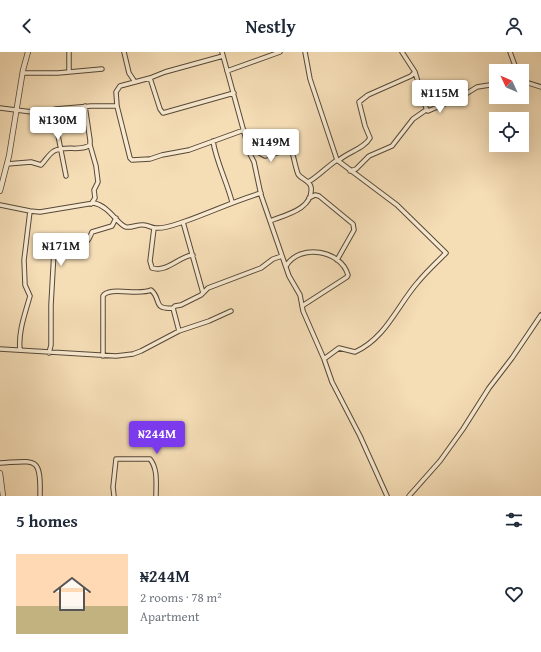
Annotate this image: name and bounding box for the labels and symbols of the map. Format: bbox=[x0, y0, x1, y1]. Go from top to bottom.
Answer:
north arrow bbox=[489, 64, 529, 104]
pin: ₦115M bbox=[412, 80, 468, 114]
pin: ₦130M bbox=[30, 107, 86, 141]
pin: ₦149M bbox=[243, 129, 299, 163]
pin: ₦171M bbox=[33, 233, 89, 267]
pin: ₦244M bbox=[129, 421, 185, 455]

